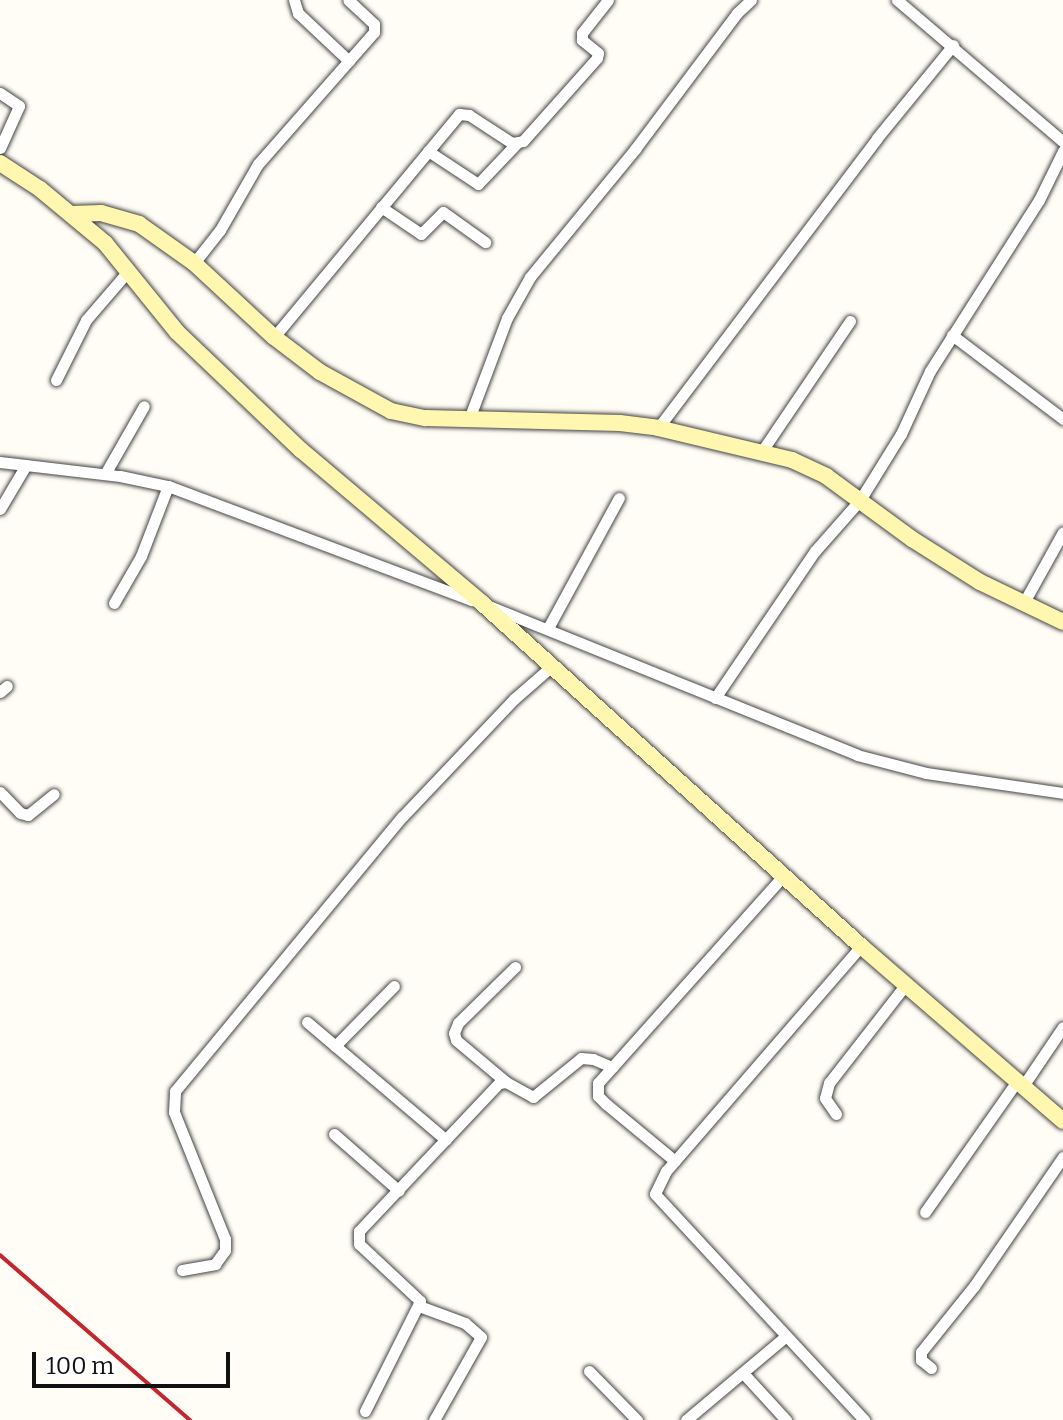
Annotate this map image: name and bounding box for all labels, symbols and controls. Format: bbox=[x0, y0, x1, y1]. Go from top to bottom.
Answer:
scale bar bbox=[36, 1336, 234, 1386]
text: 100 m bbox=[46, 1352, 114, 1380]

